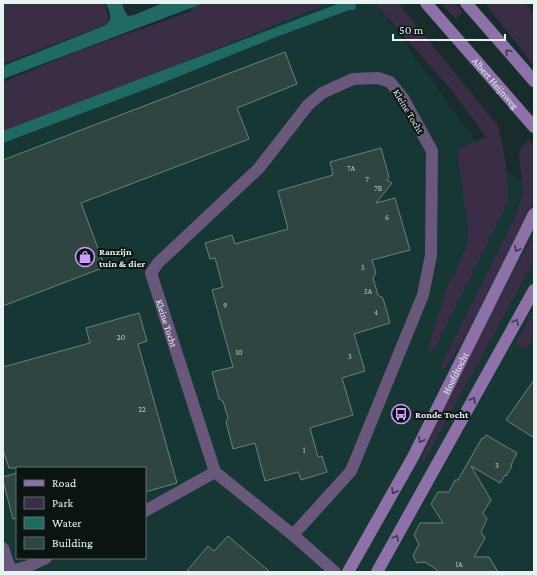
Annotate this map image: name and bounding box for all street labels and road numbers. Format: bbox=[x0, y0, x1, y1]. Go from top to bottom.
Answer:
street label: Albert Heijnweg bbox=[470, 55, 521, 111]
street label: Kleine Tocht bbox=[391, 87, 426, 136]
street label: Kleine Tocht bbox=[154, 298, 180, 350]
street label: Hoofdtocht bbox=[440, 350, 471, 396]

